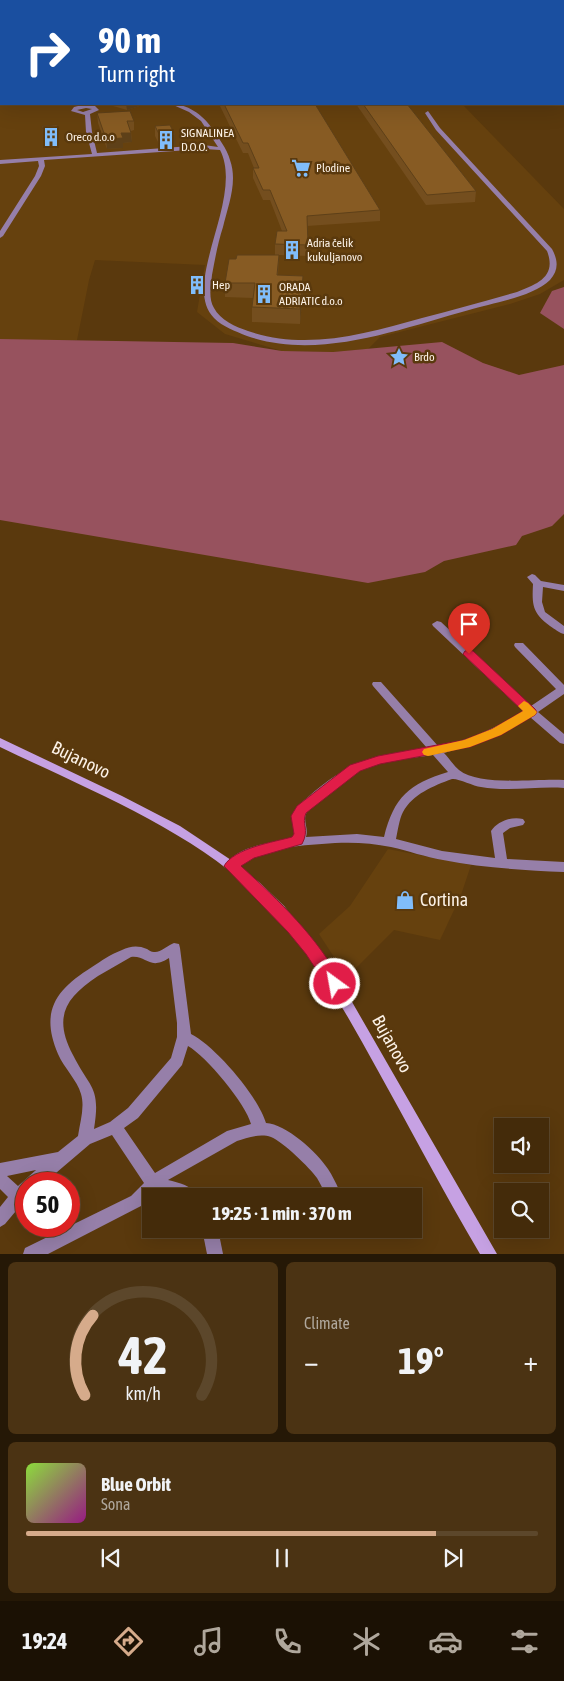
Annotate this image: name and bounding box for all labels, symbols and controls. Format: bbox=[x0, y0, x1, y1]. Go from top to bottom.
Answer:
icon: right bbox=[15, 20, 80, 85]
text: 90 m bbox=[98, 20, 161, 60]
text: Turn right bbox=[98, 61, 175, 87]
building icon: Oreco d.o.o bbox=[40, 126, 62, 148]
place label: SIGNALINEA D.O.O. bbox=[181, 126, 234, 154]
building icon: SIGNALINEA D.O.O. bbox=[155, 129, 177, 151]
place label: Oreco d.o.o bbox=[66, 130, 115, 144]
supermarket icon: Plodine bbox=[290, 157, 312, 179]
place label: Plodine bbox=[316, 161, 350, 175]
place label: Adria čelik kukuljanovo bbox=[307, 236, 363, 264]
building icon: Adria čelik kukuljanovo bbox=[281, 239, 303, 261]
building icon: Hep bbox=[186, 274, 208, 296]
place label: Hep bbox=[212, 278, 230, 292]
place label: ORADA ADRIATIC d.o.o bbox=[279, 280, 343, 308]
building icon: ORADA ADRIATIC d.o.o bbox=[253, 283, 275, 305]
place icon: Brdo bbox=[388, 346, 410, 368]
place label: Brdo bbox=[414, 350, 435, 364]
pin bbox=[448, 603, 490, 654]
icon: arrive bbox=[455, 610, 483, 638]
street label: Bujanovo bbox=[49, 736, 114, 783]
shop icon: Cortina bbox=[394, 889, 416, 911]
place label: Cortina bbox=[420, 889, 468, 910]
position arrow bbox=[308, 957, 360, 1009]
street label: Bujanovo bbox=[368, 1011, 417, 1076]
map controls bbox=[494, 1118, 549, 1238]
button: sound bbox=[494, 1118, 549, 1173]
speed limit sign: 50 bbox=[15, 1172, 80, 1237]
button: search bbox=[494, 1183, 549, 1238]
text: 19:25 · 1 min · 370 m bbox=[212, 1202, 352, 1224]
text: Climate bbox=[304, 1314, 350, 1332]
text: 42 bbox=[118, 1325, 167, 1385]
text: 19° bbox=[398, 1339, 444, 1382]
text: − bbox=[304, 1345, 319, 1377]
text: + bbox=[523, 1345, 538, 1377]
text: km/h bbox=[125, 1383, 161, 1404]
text: Blue Orbit bbox=[101, 1473, 171, 1495]
text: Sona bbox=[101, 1495, 130, 1513]
icon: previous bbox=[97, 1544, 125, 1572]
icon: pause bbox=[268, 1544, 296, 1572]
icon: next bbox=[439, 1544, 467, 1572]
icon: directions bbox=[111, 1624, 146, 1659]
icon: music bbox=[191, 1624, 226, 1659]
icon: phone bbox=[270, 1624, 305, 1659]
icon: climate bbox=[349, 1624, 384, 1659]
icon: car bbox=[428, 1624, 463, 1659]
icon: filters bbox=[507, 1624, 542, 1659]
text: 19:24 bbox=[22, 1628, 67, 1654]

